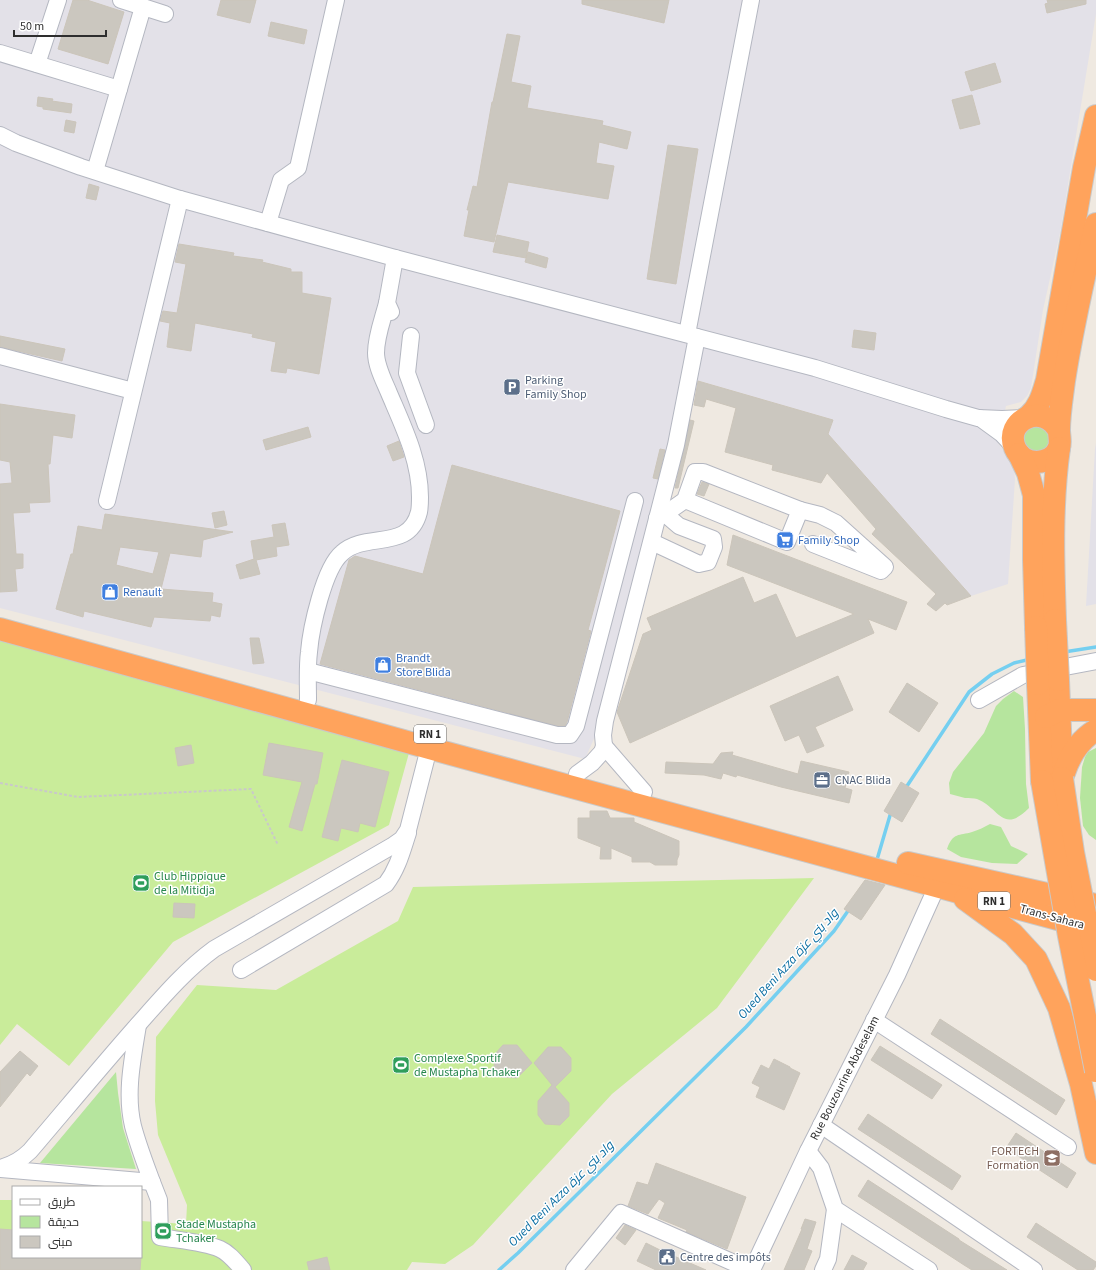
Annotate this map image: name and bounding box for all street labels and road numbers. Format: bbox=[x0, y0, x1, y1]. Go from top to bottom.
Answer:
road number: RN 1 bbox=[414, 725, 446, 743]
road number: RN 1 bbox=[978, 892, 1010, 910]
street label: Trans-Sahara bbox=[1018, 900, 1086, 934]
street label: Rue Bouzourine Abdeselam bbox=[806, 1013, 884, 1143]

